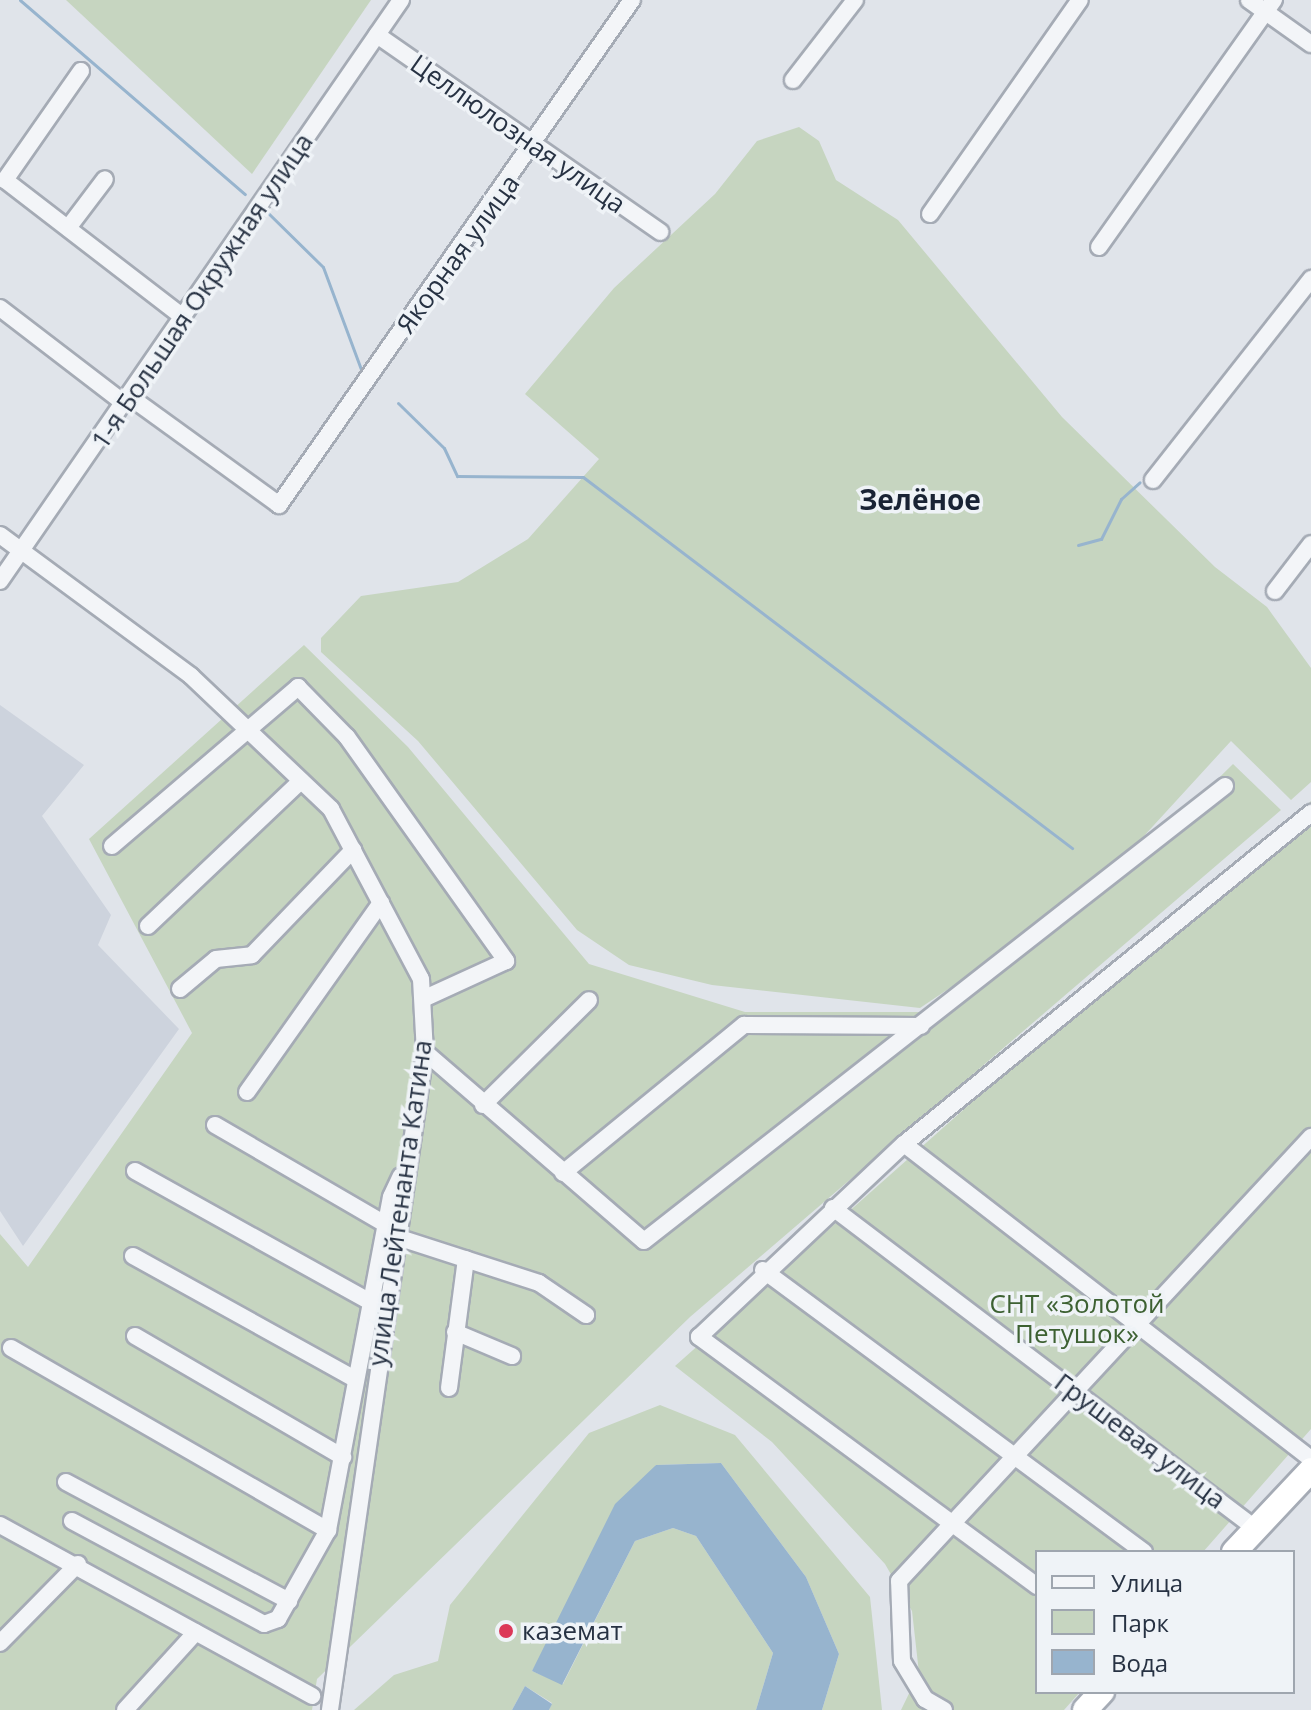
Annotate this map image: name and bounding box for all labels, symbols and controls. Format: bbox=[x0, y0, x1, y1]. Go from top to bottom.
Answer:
street label: Целлюлозная улица bbox=[404, 48, 632, 220]
street label: 1-я Большая Окружная улица bbox=[85, 127, 319, 455]
street label: Якорная улица bbox=[390, 169, 526, 339]
district label: Зелёное bbox=[859, 482, 981, 516]
street label: улица Лейтенанта Катина bbox=[362, 1038, 438, 1368]
park label: СНТ «Золотой Петушок» bbox=[989, 1288, 1165, 1350]
street label: Грушевая улица bbox=[1048, 1367, 1232, 1515]
legend bbox=[1035, 1550, 1295, 1694]
text: Улица bbox=[1111, 1566, 1183, 1599]
text: Парк bbox=[1111, 1606, 1169, 1639]
place label: каземат bbox=[522, 1615, 623, 1647]
marker: каземат bbox=[497, 1622, 515, 1640]
text: Вода bbox=[1111, 1646, 1168, 1679]

